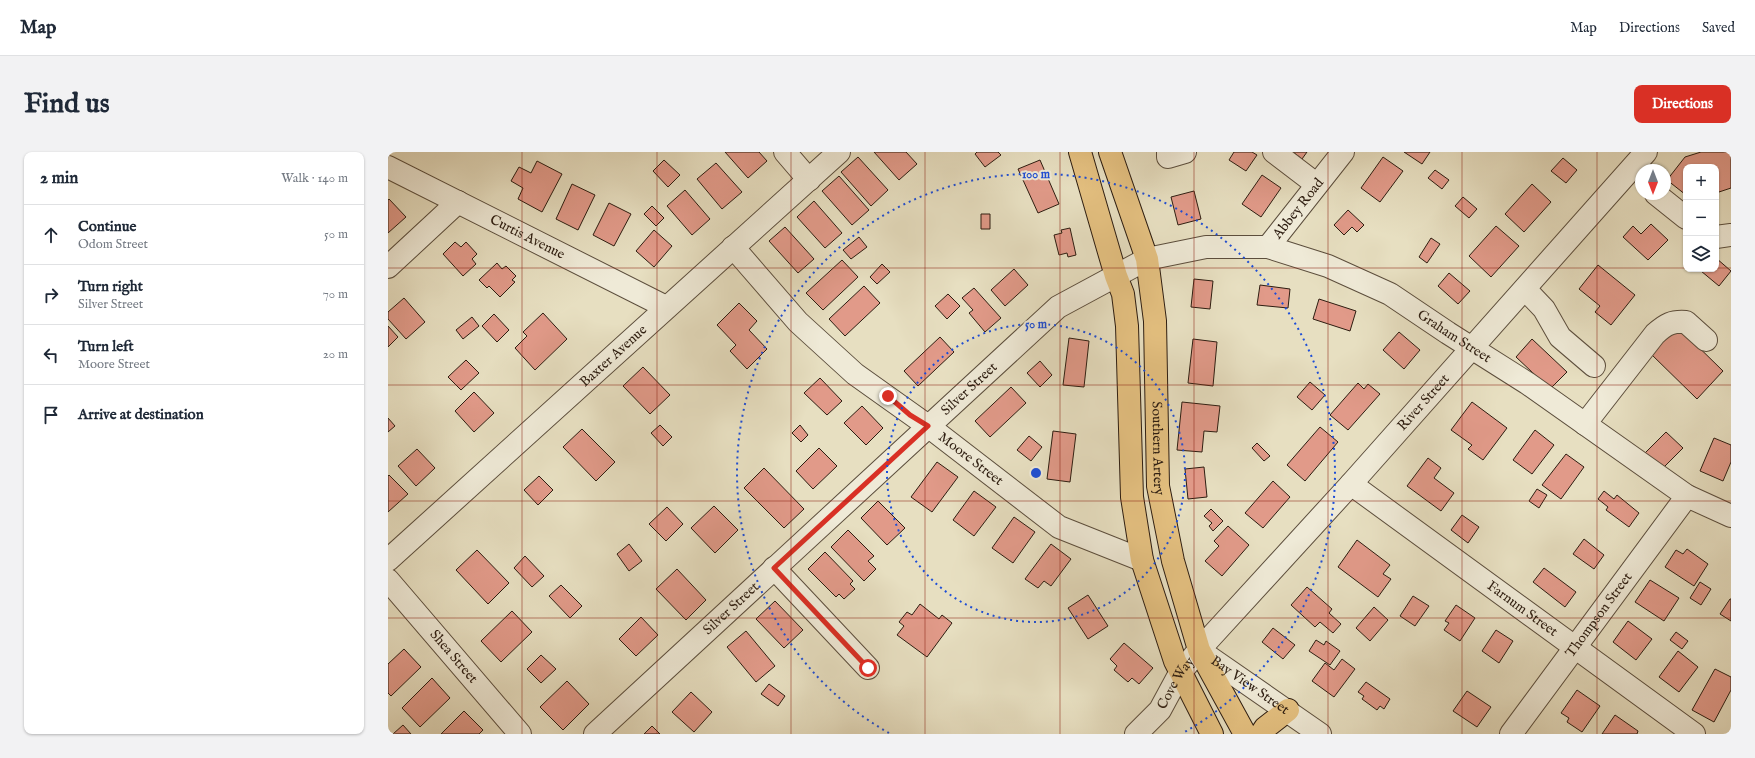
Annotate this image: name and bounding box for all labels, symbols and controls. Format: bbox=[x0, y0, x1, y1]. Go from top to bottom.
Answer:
text: Map bbox=[20, 16, 56, 40]
text: Map bbox=[1570, 19, 1597, 37]
text: Directions bbox=[1619, 19, 1680, 37]
text: Saved bbox=[1702, 19, 1735, 37]
button: Directions bbox=[1634, 85, 1731, 123]
text: Find us bbox=[24, 87, 110, 122]
north arrow bbox=[1635, 164, 1671, 200]
map controls bbox=[1683, 164, 1719, 272]
button: + bbox=[1683, 164, 1719, 200]
text: 100 m bbox=[1022, 167, 1051, 182]
text: 2 min bbox=[40, 168, 78, 189]
text: Walk · 140 m bbox=[281, 170, 348, 187]
street label: Abbey Road bbox=[1268, 174, 1328, 243]
button: − bbox=[1683, 200, 1719, 236]
street label: Curtis Avenue bbox=[487, 211, 568, 264]
text: Continue bbox=[78, 217, 136, 236]
icon: ahead bbox=[40, 224, 62, 246]
text: 50 m bbox=[324, 226, 348, 243]
text: Odom Street bbox=[78, 236, 148, 253]
button: layers bbox=[1683, 236, 1719, 272]
text: Turn right bbox=[78, 277, 143, 296]
icon: right bbox=[40, 284, 62, 306]
text: 70 m bbox=[323, 286, 348, 303]
text: Silver Street bbox=[78, 296, 143, 313]
street label: Graham Street bbox=[1414, 306, 1495, 367]
text: 50 m bbox=[1025, 317, 1048, 332]
street label: Baxter Avenue bbox=[576, 321, 651, 391]
text: Turn left bbox=[78, 337, 134, 356]
icon: left bbox=[40, 344, 62, 366]
text: 20 m bbox=[323, 346, 348, 363]
text: Moore Street bbox=[78, 356, 150, 373]
street label: Silver Street bbox=[937, 358, 1001, 419]
street label: River Street bbox=[1394, 370, 1454, 435]
route end bbox=[879, 387, 897, 405]
street label: Southern Artery bbox=[1147, 401, 1169, 497]
icon: arrive bbox=[40, 404, 62, 426]
text: Arrive at destination bbox=[78, 405, 204, 424]
street label: Moore Street bbox=[935, 428, 1007, 490]
centre of rings bbox=[1029, 466, 1043, 480]
street label: Thompson Street bbox=[1562, 569, 1637, 661]
street label: Farnum Street bbox=[1483, 577, 1561, 641]
street label: Silver Street bbox=[699, 578, 763, 639]
street label: Shea Street bbox=[426, 626, 482, 687]
street label: Bay View Street bbox=[1207, 652, 1293, 719]
street label: Cove Way bbox=[1153, 653, 1199, 713]
route start bbox=[859, 659, 877, 677]

